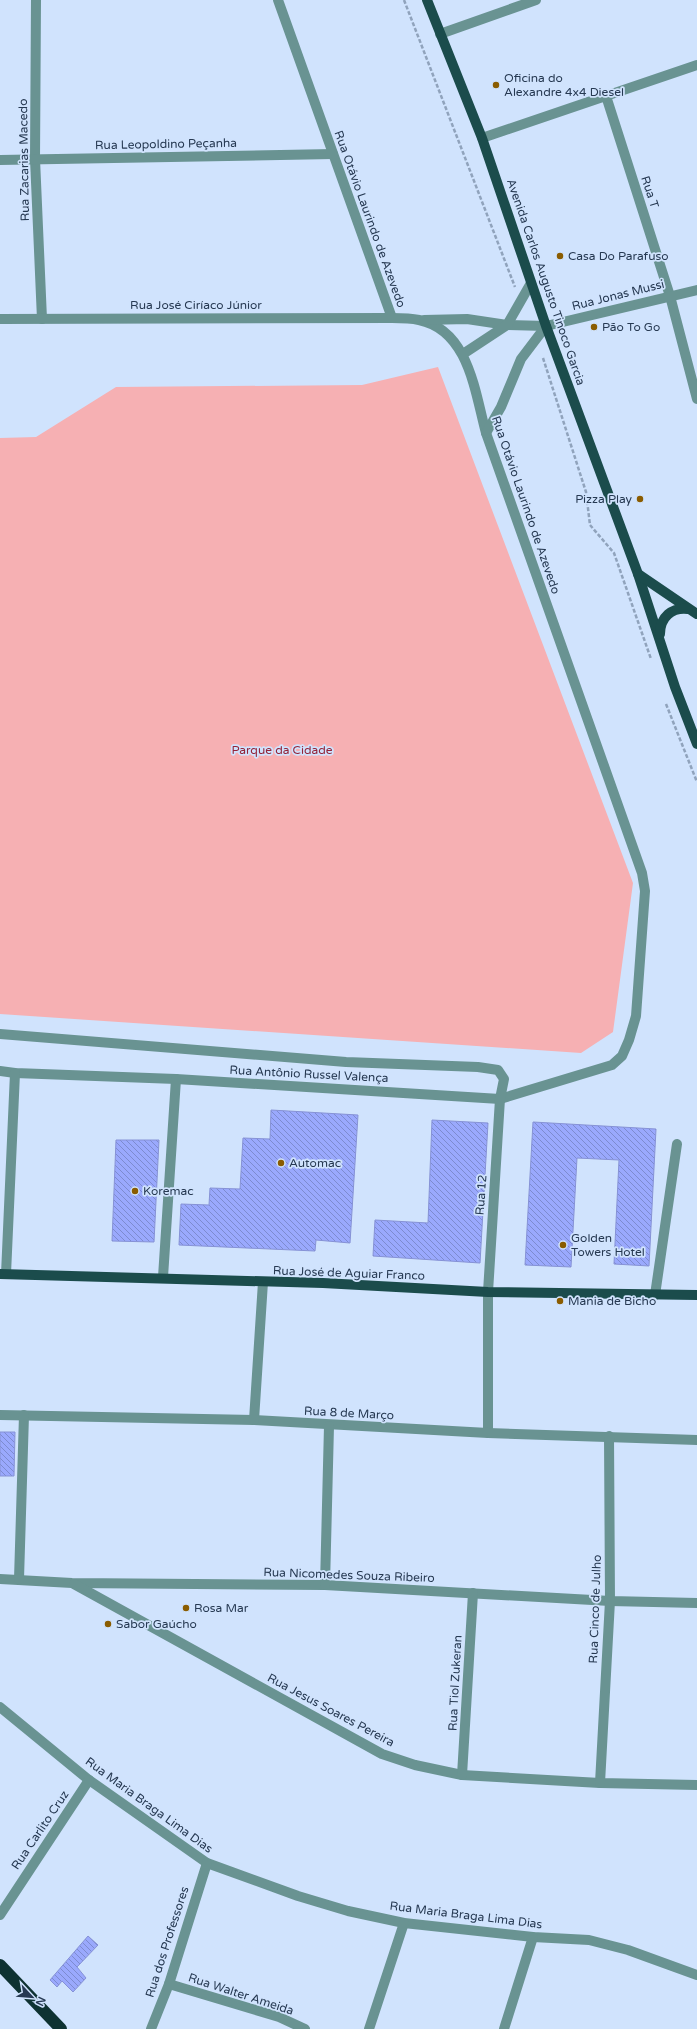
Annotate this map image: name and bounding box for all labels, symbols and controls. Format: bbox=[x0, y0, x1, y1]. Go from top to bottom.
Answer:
place label: Oficina do Alexandre 4x4 Diesel bbox=[504, 71, 624, 99]
marker: Oficina do Alexandre 4x4 Diesel bbox=[491, 80, 501, 90]
street label: Rua Zacarias Macedo bbox=[16, 98, 32, 222]
street label: Rua Otávio Laurindo de Azevedo bbox=[331, 129, 409, 309]
street label: Rua Leopoldino Peçanha bbox=[95, 136, 237, 152]
street label: Rua T bbox=[638, 174, 662, 211]
street label: Avenida Carlos Augusto Tinoco Garcia bbox=[504, 177, 588, 387]
place label: Casa Do Parafuso bbox=[568, 249, 669, 263]
marker: Casa Do Parafuso bbox=[555, 251, 565, 261]
street label: Rua Jonas Mussi bbox=[570, 277, 666, 313]
street label: Rua José Ciríaco Júnior bbox=[130, 298, 262, 312]
place label: Pão To Go bbox=[602, 320, 660, 334]
marker: Pão To Go bbox=[589, 322, 599, 332]
street label: Rua Otávio Laurindo de Azevedo bbox=[489, 414, 563, 596]
place label: Pizza Play bbox=[575, 492, 633, 506]
marker: Pizza Play bbox=[635, 494, 645, 504]
park label: Parque da Cidade bbox=[231, 743, 333, 757]
street label: Rua Antônio Russel Valença bbox=[229, 1063, 389, 1085]
place label: Automac bbox=[289, 1156, 341, 1170]
marker: Automac bbox=[276, 1158, 286, 1168]
street label: Rua 12 bbox=[473, 1174, 489, 1216]
place label: Koremac bbox=[143, 1184, 194, 1198]
marker: Koremac bbox=[130, 1186, 140, 1196]
place label: Golden Towers Hotel bbox=[571, 1231, 645, 1259]
marker: Golden Towers Hotel bbox=[558, 1240, 568, 1250]
street label: Rua José de Aguiar Franco bbox=[273, 1263, 425, 1283]
place label: Mania de Bicho bbox=[568, 1294, 656, 1308]
marker: Mania de Bicho bbox=[555, 1296, 565, 1306]
street label: Rua 8 de Março bbox=[304, 1404, 394, 1422]
street label: Rua Cinco de Julho bbox=[586, 1554, 604, 1664]
street label: Rua Nicomedes Souza Ribeiro bbox=[263, 1565, 435, 1585]
place label: Rosa Mar bbox=[194, 1601, 249, 1615]
marker: Rosa Mar bbox=[181, 1603, 191, 1613]
place label: Sabor Gaúcho bbox=[116, 1617, 197, 1631]
marker: Sabor Gaúcho bbox=[103, 1619, 113, 1629]
street label: Rua Tiol Zukeran bbox=[445, 1635, 465, 1731]
street label: Rua Jesus Soares Pereira bbox=[265, 1671, 397, 1749]
street label: Rua Maria Braga Lima Dias bbox=[83, 1754, 215, 1856]
street label: Rua Carlito Cruz bbox=[8, 1788, 72, 1872]
street label: Rua dos Professores bbox=[142, 1885, 192, 1999]
street label: Rua Maria Braga Lima Dias bbox=[389, 1899, 543, 1931]
street label: Rua Walter Ameida bbox=[186, 1970, 296, 2018]
north arrow bbox=[12, 1977, 52, 2017]
text: N bbox=[33, 1994, 48, 2008]

